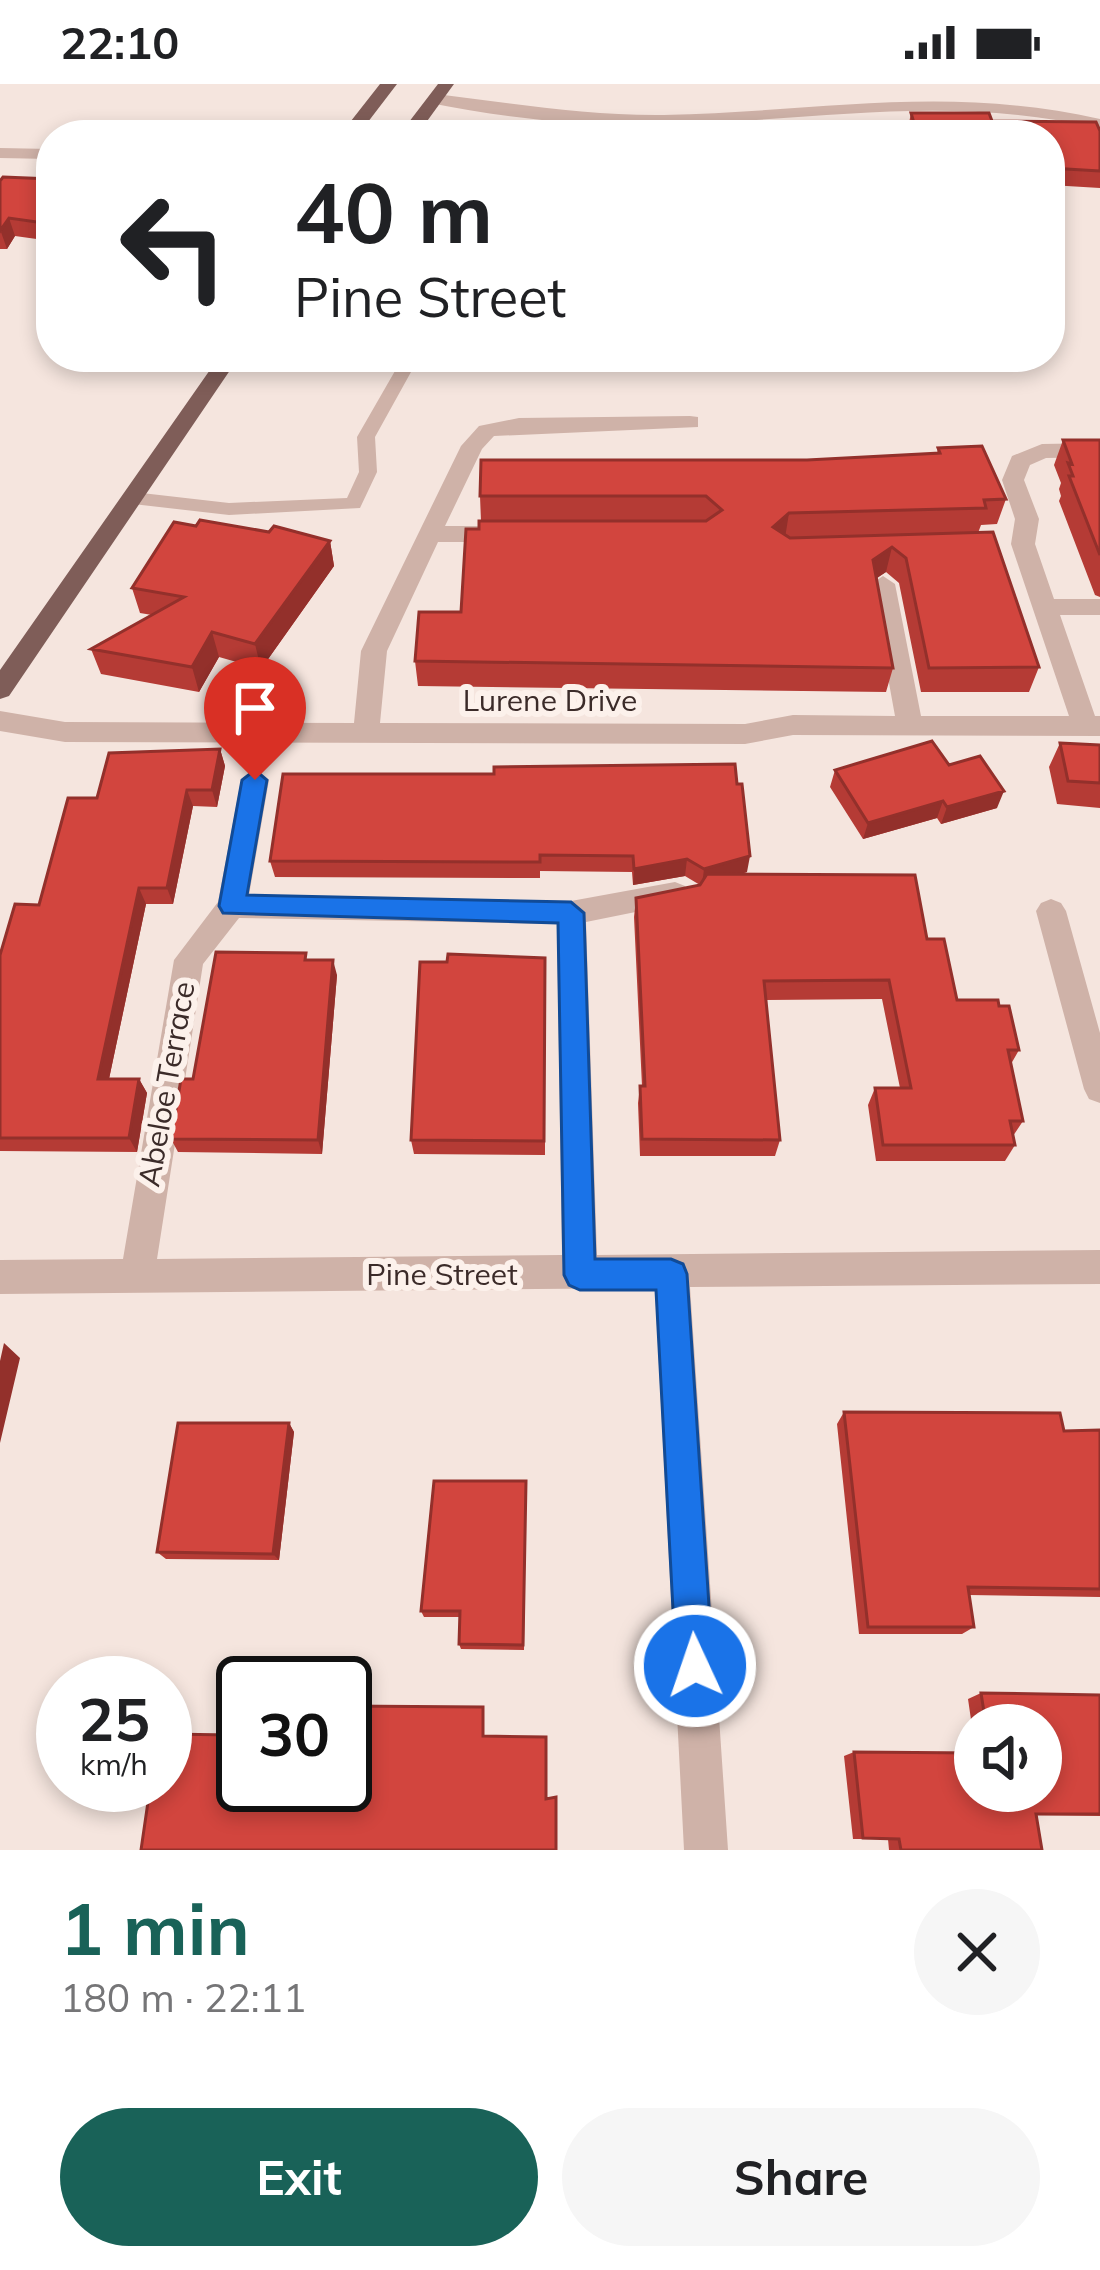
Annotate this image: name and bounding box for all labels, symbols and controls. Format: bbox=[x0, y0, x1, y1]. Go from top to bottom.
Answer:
text: 22:10 bbox=[60, 14, 179, 70]
text: 40 m bbox=[294, 159, 493, 264]
icon: left bbox=[96, 168, 252, 324]
text: Pine Street bbox=[294, 263, 566, 331]
pin bbox=[204, 657, 306, 780]
icon: arrive bbox=[222, 675, 288, 741]
street label: Lurene Drive bbox=[463, 681, 637, 719]
street label: Abeloe Terrace bbox=[129, 978, 203, 1189]
street label: Pine Street bbox=[366, 1255, 518, 1293]
position arrow bbox=[632, 1603, 758, 1729]
speed limit sign: 30 bbox=[216, 1656, 372, 1812]
text: 25 bbox=[78, 1681, 150, 1756]
map controls bbox=[954, 1704, 1062, 1812]
button: sound bbox=[954, 1704, 1062, 1812]
text: km/h bbox=[80, 1745, 148, 1783]
text: 1 min bbox=[60, 1883, 250, 1973]
button: close bbox=[914, 1889, 1040, 2015]
text: 180 m · 22:11 bbox=[60, 1973, 306, 2022]
button: Exit bbox=[60, 2108, 538, 2246]
button: Share bbox=[562, 2108, 1040, 2246]

